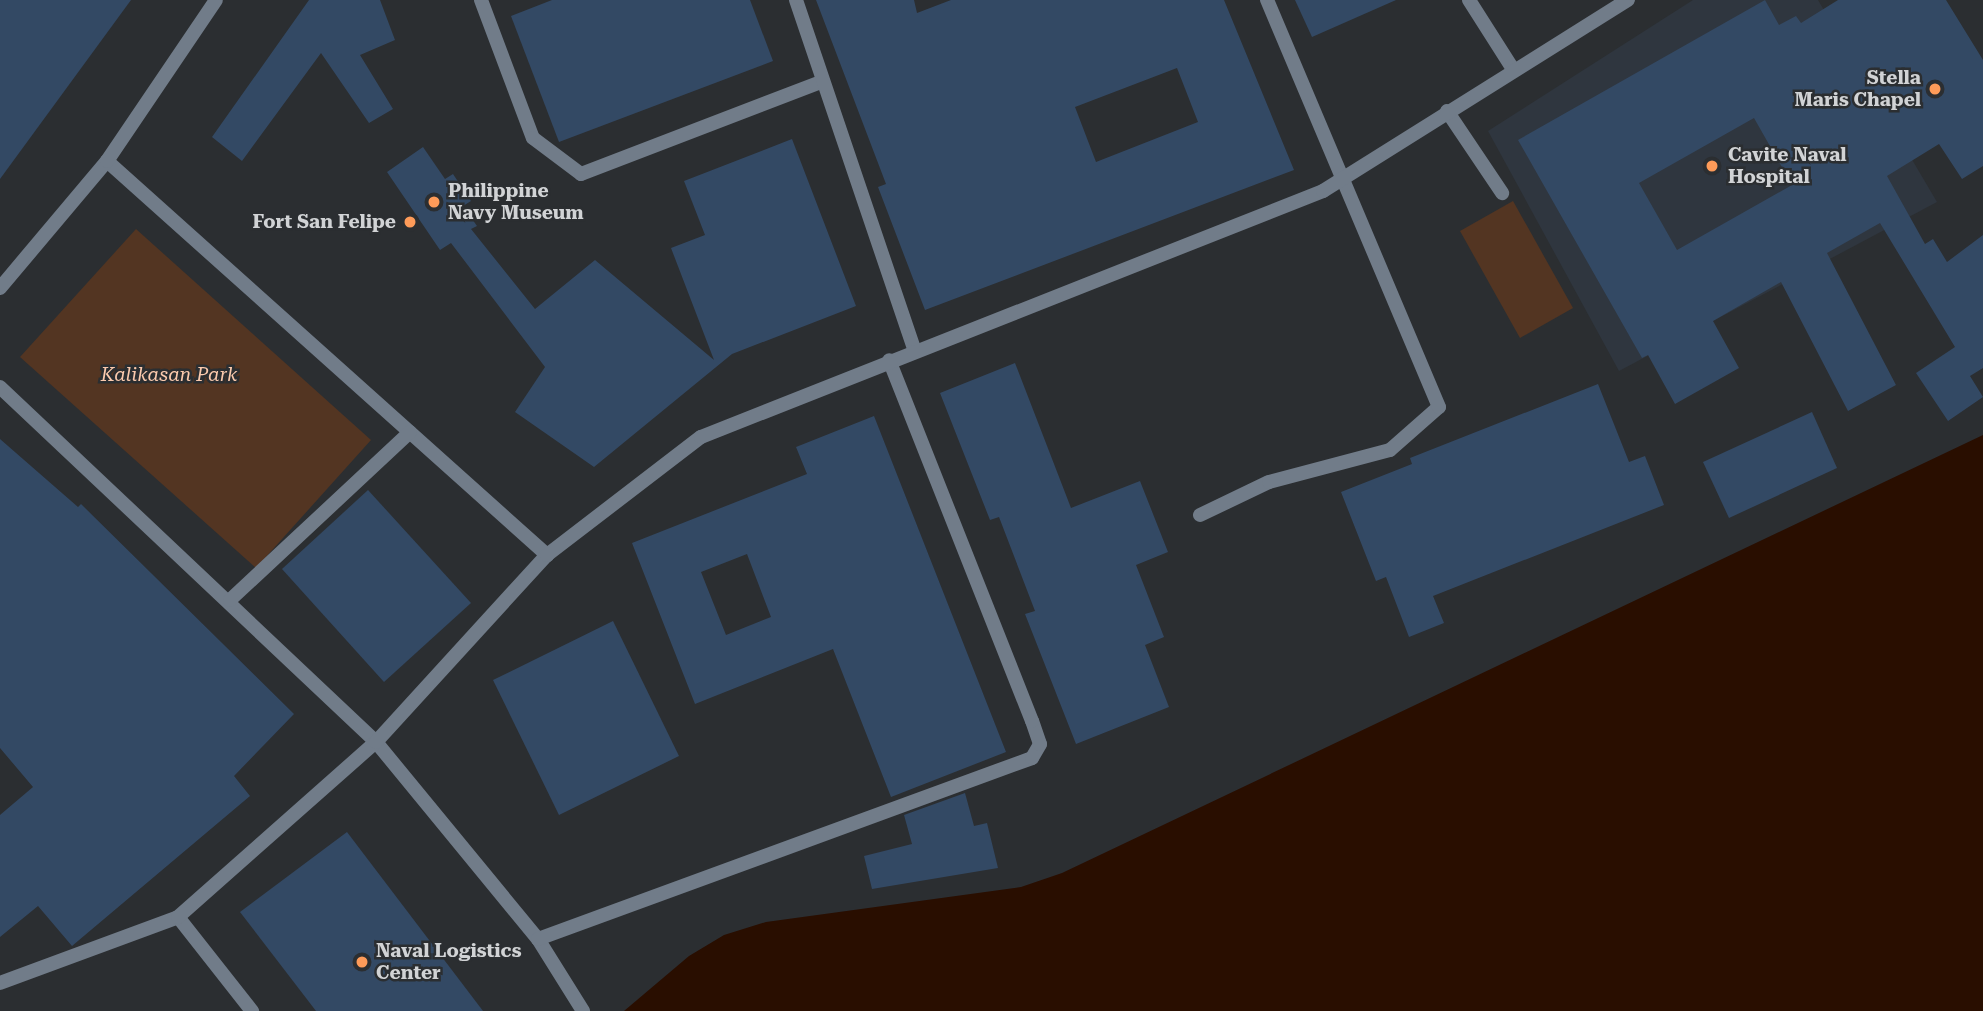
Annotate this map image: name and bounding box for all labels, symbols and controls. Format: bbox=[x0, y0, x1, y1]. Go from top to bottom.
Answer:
place label: Stella Maris Chapel bbox=[1794, 67, 1921, 111]
marker: Stella Maris Chapel bbox=[1927, 81, 1943, 97]
place label: Cavite Naval Hospital bbox=[1728, 144, 1847, 188]
marker: Cavite Naval Hospital bbox=[1702, 156, 1722, 176]
place label: Philippine Navy Museum bbox=[448, 180, 584, 224]
marker: Philippine Navy Museum bbox=[426, 194, 442, 210]
place label: Fort San Felipe bbox=[253, 211, 396, 233]
marker: Fort San Felipe bbox=[402, 214, 418, 230]
park label: Kalikasan Park bbox=[101, 364, 237, 386]
place label: Naval Logistics Center bbox=[376, 940, 522, 984]
marker: Naval Logistics Center bbox=[354, 954, 370, 970]

